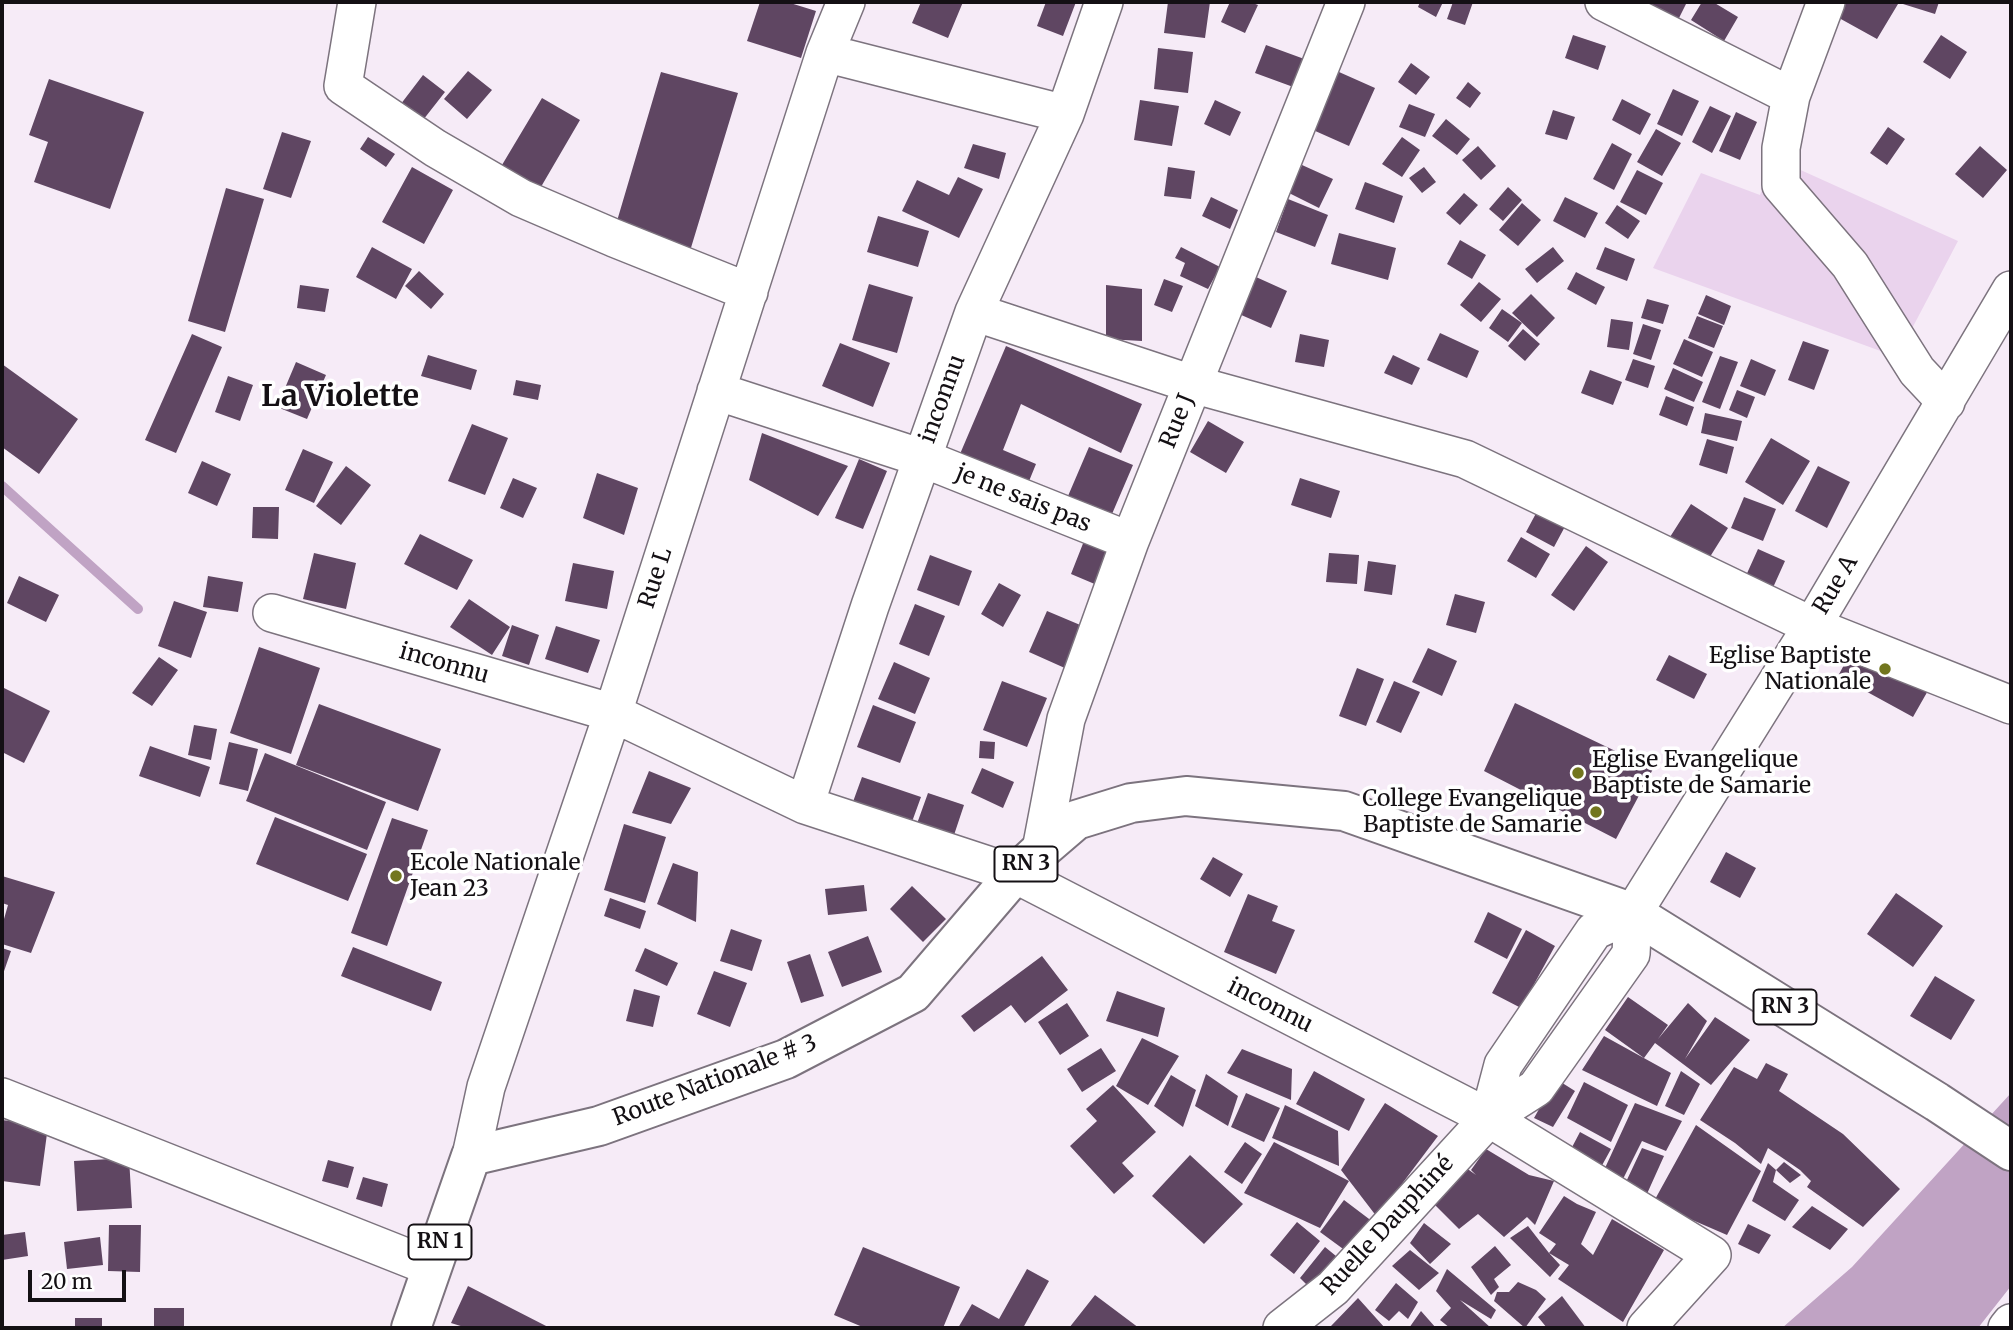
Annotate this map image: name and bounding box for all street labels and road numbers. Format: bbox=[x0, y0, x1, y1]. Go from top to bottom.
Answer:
street label: inconnu bbox=[914, 351, 972, 447]
street label: Rue J bbox=[1155, 390, 1201, 452]
street label: je ne sais pas bbox=[951, 459, 1095, 539]
street label: Rue L bbox=[633, 544, 679, 612]
street label: Rue A bbox=[1808, 551, 1864, 619]
street label: inconnu bbox=[396, 638, 492, 690]
road number: RN 3 bbox=[995, 846, 1058, 882]
street label: inconnu bbox=[1223, 973, 1317, 1039]
road number: RN 3 bbox=[1754, 990, 1816, 1024]
street label: Route Nationale # 3 bbox=[609, 1029, 821, 1133]
street label: Ruelle Dauphiné bbox=[1316, 1150, 1460, 1302]
road number: RN 1 bbox=[408, 1224, 472, 1260]

